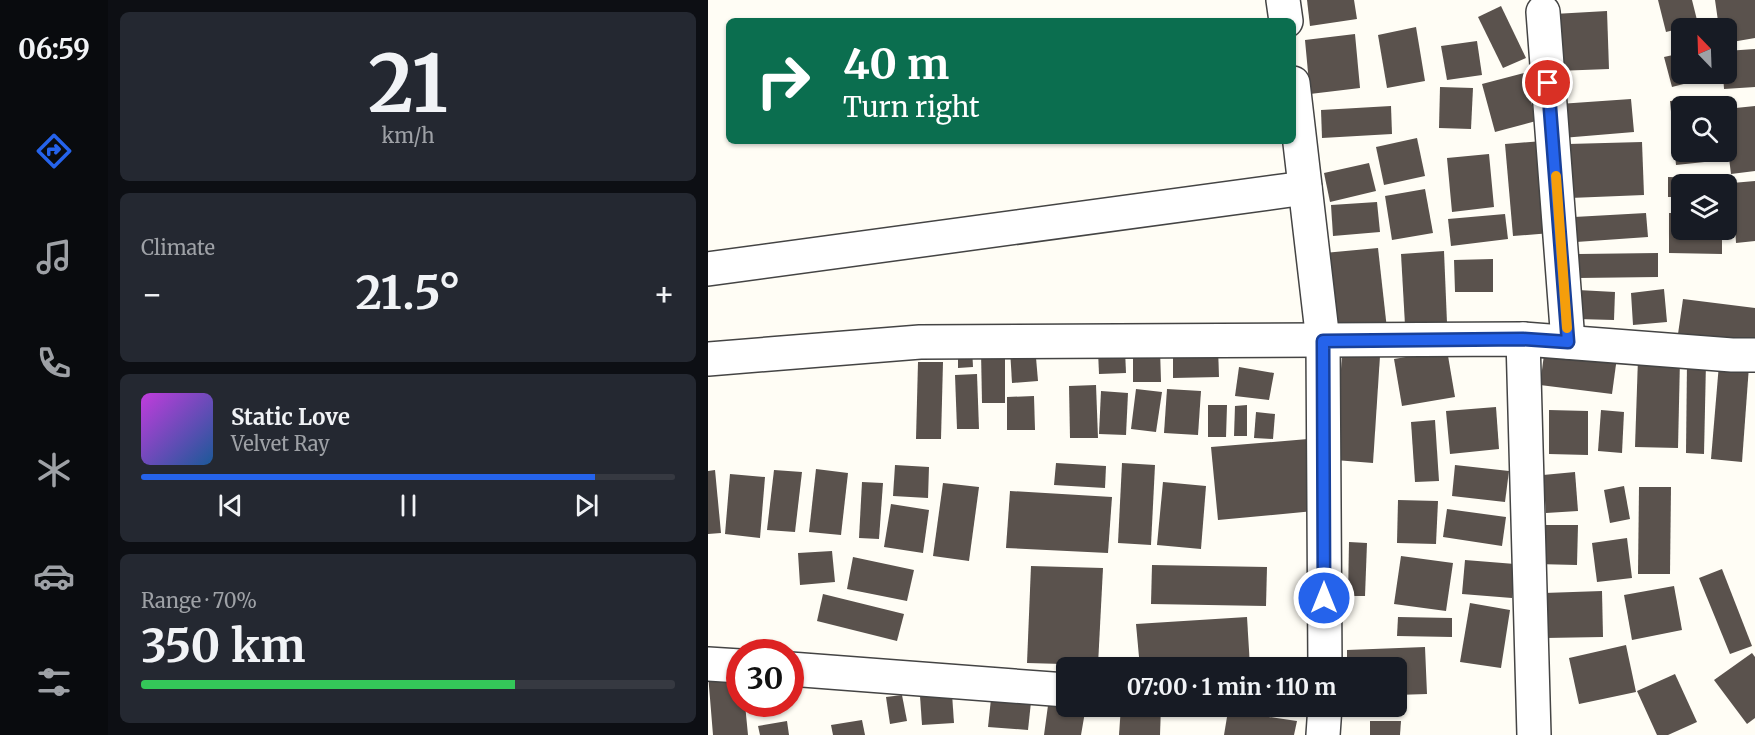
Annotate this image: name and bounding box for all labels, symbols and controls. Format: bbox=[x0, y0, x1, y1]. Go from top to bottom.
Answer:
north arrow bbox=[1671, 18, 1737, 84]
map controls bbox=[1671, 18, 1737, 240]
text: 06:59 bbox=[18, 32, 90, 66]
text: 21 bbox=[368, 35, 448, 133]
text: 40 m bbox=[843, 38, 949, 90]
icon: right bbox=[744, 42, 822, 120]
pin bbox=[1522, 57, 1573, 108]
icon: arrive bbox=[1531, 66, 1564, 99]
text: Turn right bbox=[843, 90, 980, 124]
button: search bbox=[1671, 96, 1737, 162]
text: km/h bbox=[382, 123, 434, 148]
icon: directions bbox=[33, 130, 75, 172]
button: layers bbox=[1671, 174, 1737, 240]
text: Climate bbox=[141, 235, 215, 260]
icon: music bbox=[33, 236, 75, 278]
text: 21.5° bbox=[356, 265, 460, 321]
text: − bbox=[141, 274, 163, 315]
text: + bbox=[653, 274, 675, 315]
icon: phone bbox=[33, 342, 75, 384]
text: Static Love bbox=[231, 403, 350, 431]
text: Velvet Ray bbox=[231, 431, 330, 456]
icon: climate bbox=[33, 449, 75, 491]
icon: previous bbox=[214, 489, 247, 522]
icon: pause bbox=[392, 489, 425, 522]
icon: next bbox=[570, 489, 603, 522]
icon: car bbox=[33, 555, 75, 597]
position arrow bbox=[1292, 566, 1356, 630]
text: Range · 70% bbox=[141, 588, 257, 613]
text: 350 km bbox=[141, 618, 305, 674]
speed limit sign: 30 bbox=[726, 639, 804, 717]
icon: filters bbox=[33, 661, 75, 703]
text: 07:00 · 1 min · 110 m bbox=[1127, 673, 1336, 701]

